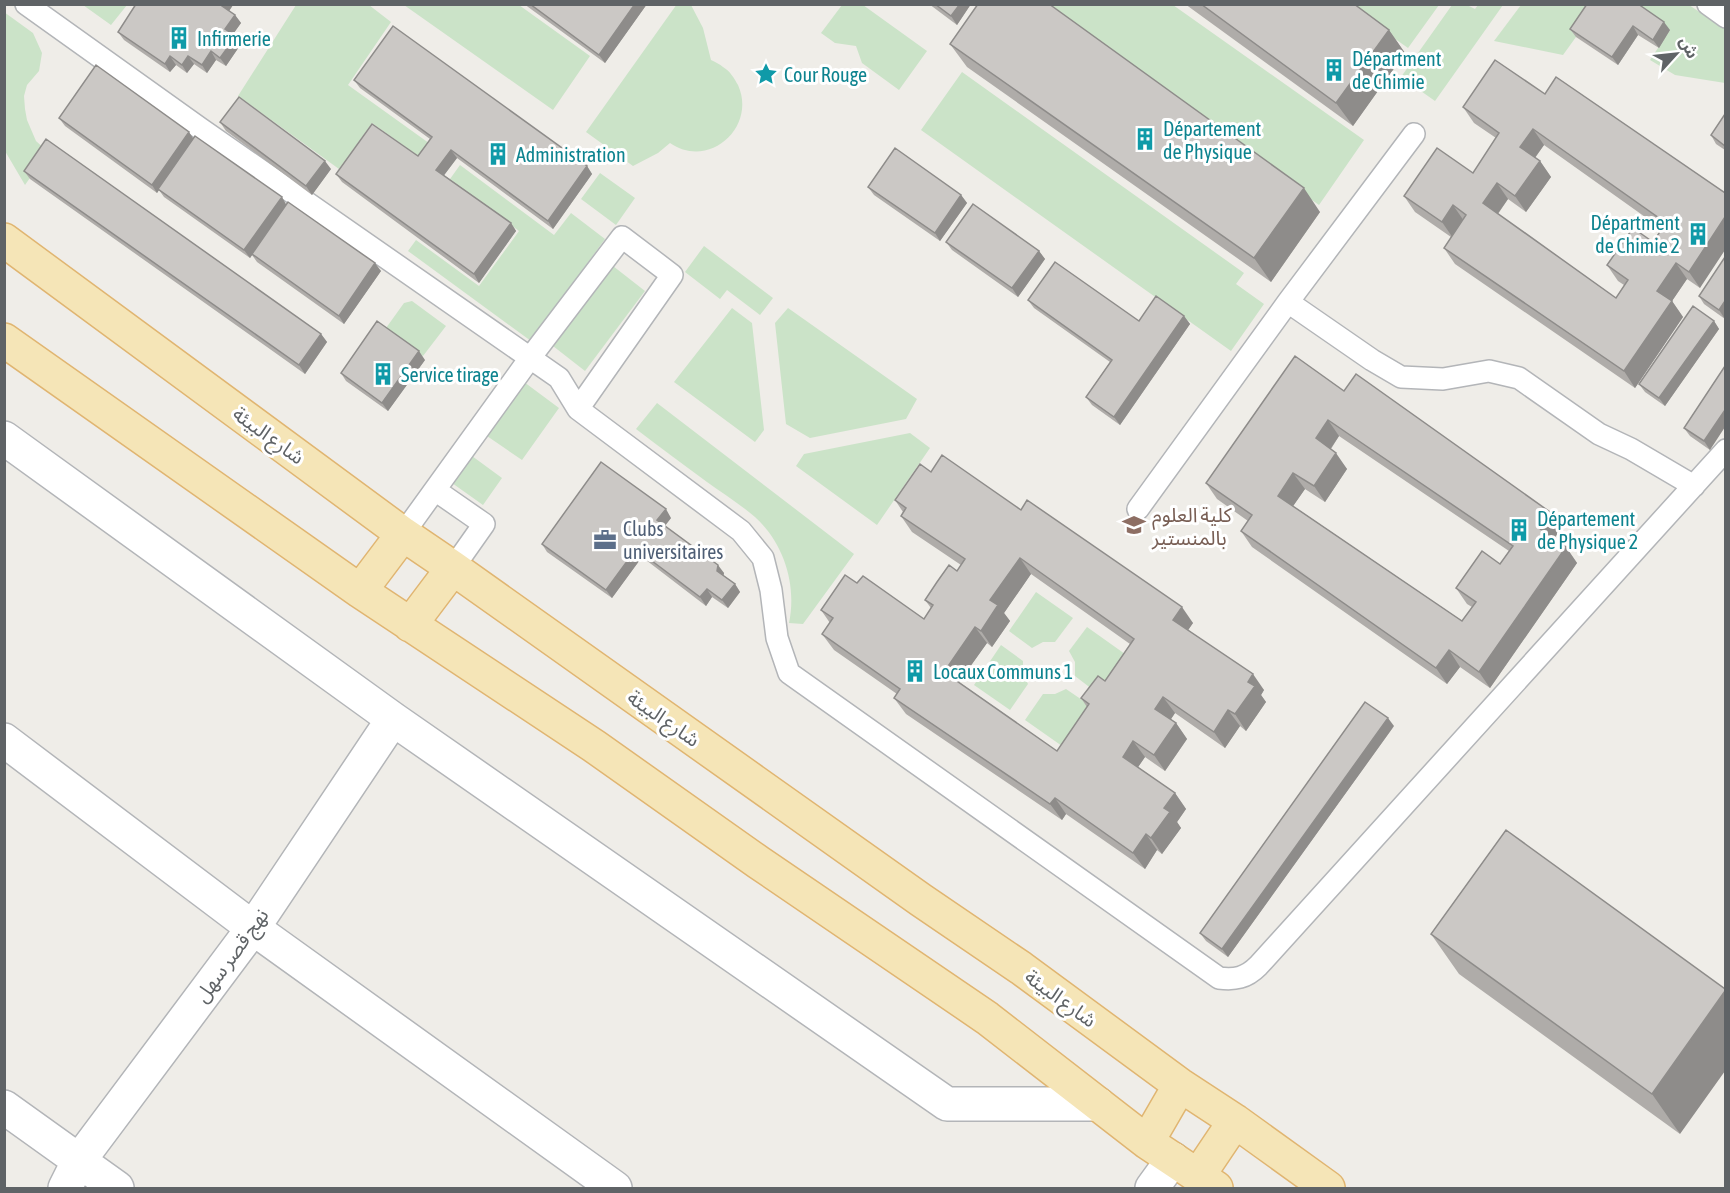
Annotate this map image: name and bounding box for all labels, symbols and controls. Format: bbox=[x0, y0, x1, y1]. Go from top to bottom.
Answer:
north arrow bbox=[1646, 24, 1706, 84]
building icon: Infirmerie bbox=[166, 25, 192, 51]
place label: Infirmerie bbox=[197, 27, 271, 50]
text: ش bbox=[1675, 33, 1702, 62]
place label: Départment de Chimie bbox=[1352, 47, 1442, 93]
building icon: Départment de Chimie bbox=[1321, 57, 1347, 83]
place icon: Cour Rouge bbox=[753, 61, 779, 87]
place label: Cour Rouge bbox=[784, 63, 867, 86]
place label: Département de Physique bbox=[1163, 117, 1262, 163]
building icon: Département de Physique bbox=[1132, 126, 1158, 152]
building icon: Administration bbox=[485, 141, 511, 167]
place label: Administration bbox=[516, 143, 626, 166]
place label: Départment de Chimie 2 bbox=[1591, 211, 1680, 257]
building icon: Départment de Chimie 2 bbox=[1685, 221, 1711, 247]
building icon: Service tirage bbox=[370, 361, 396, 387]
place label: Service tirage bbox=[401, 363, 499, 386]
street label: شارع البيئة bbox=[226, 401, 309, 472]
place label: كلية العلوم بالمنستير bbox=[1151, 503, 1232, 550]
place label: Département de Physique 2 bbox=[1537, 507, 1638, 553]
school or university icon: كلية العلوم بالمنستير bbox=[1121, 512, 1147, 538]
place label: Clubs universitaires bbox=[623, 517, 723, 563]
building icon: Département de Physique 2 bbox=[1506, 517, 1532, 543]
office icon: Clubs universitaires bbox=[592, 527, 618, 553]
building icon: Locaux Communs 1 bbox=[902, 658, 928, 684]
place label: Locaux Communs 1 bbox=[933, 660, 1073, 683]
street label: شارع البيئة bbox=[621, 685, 704, 754]
street label: نهج قصر سهل bbox=[189, 904, 276, 1009]
street label: شارع البيئة bbox=[1018, 964, 1101, 1035]

